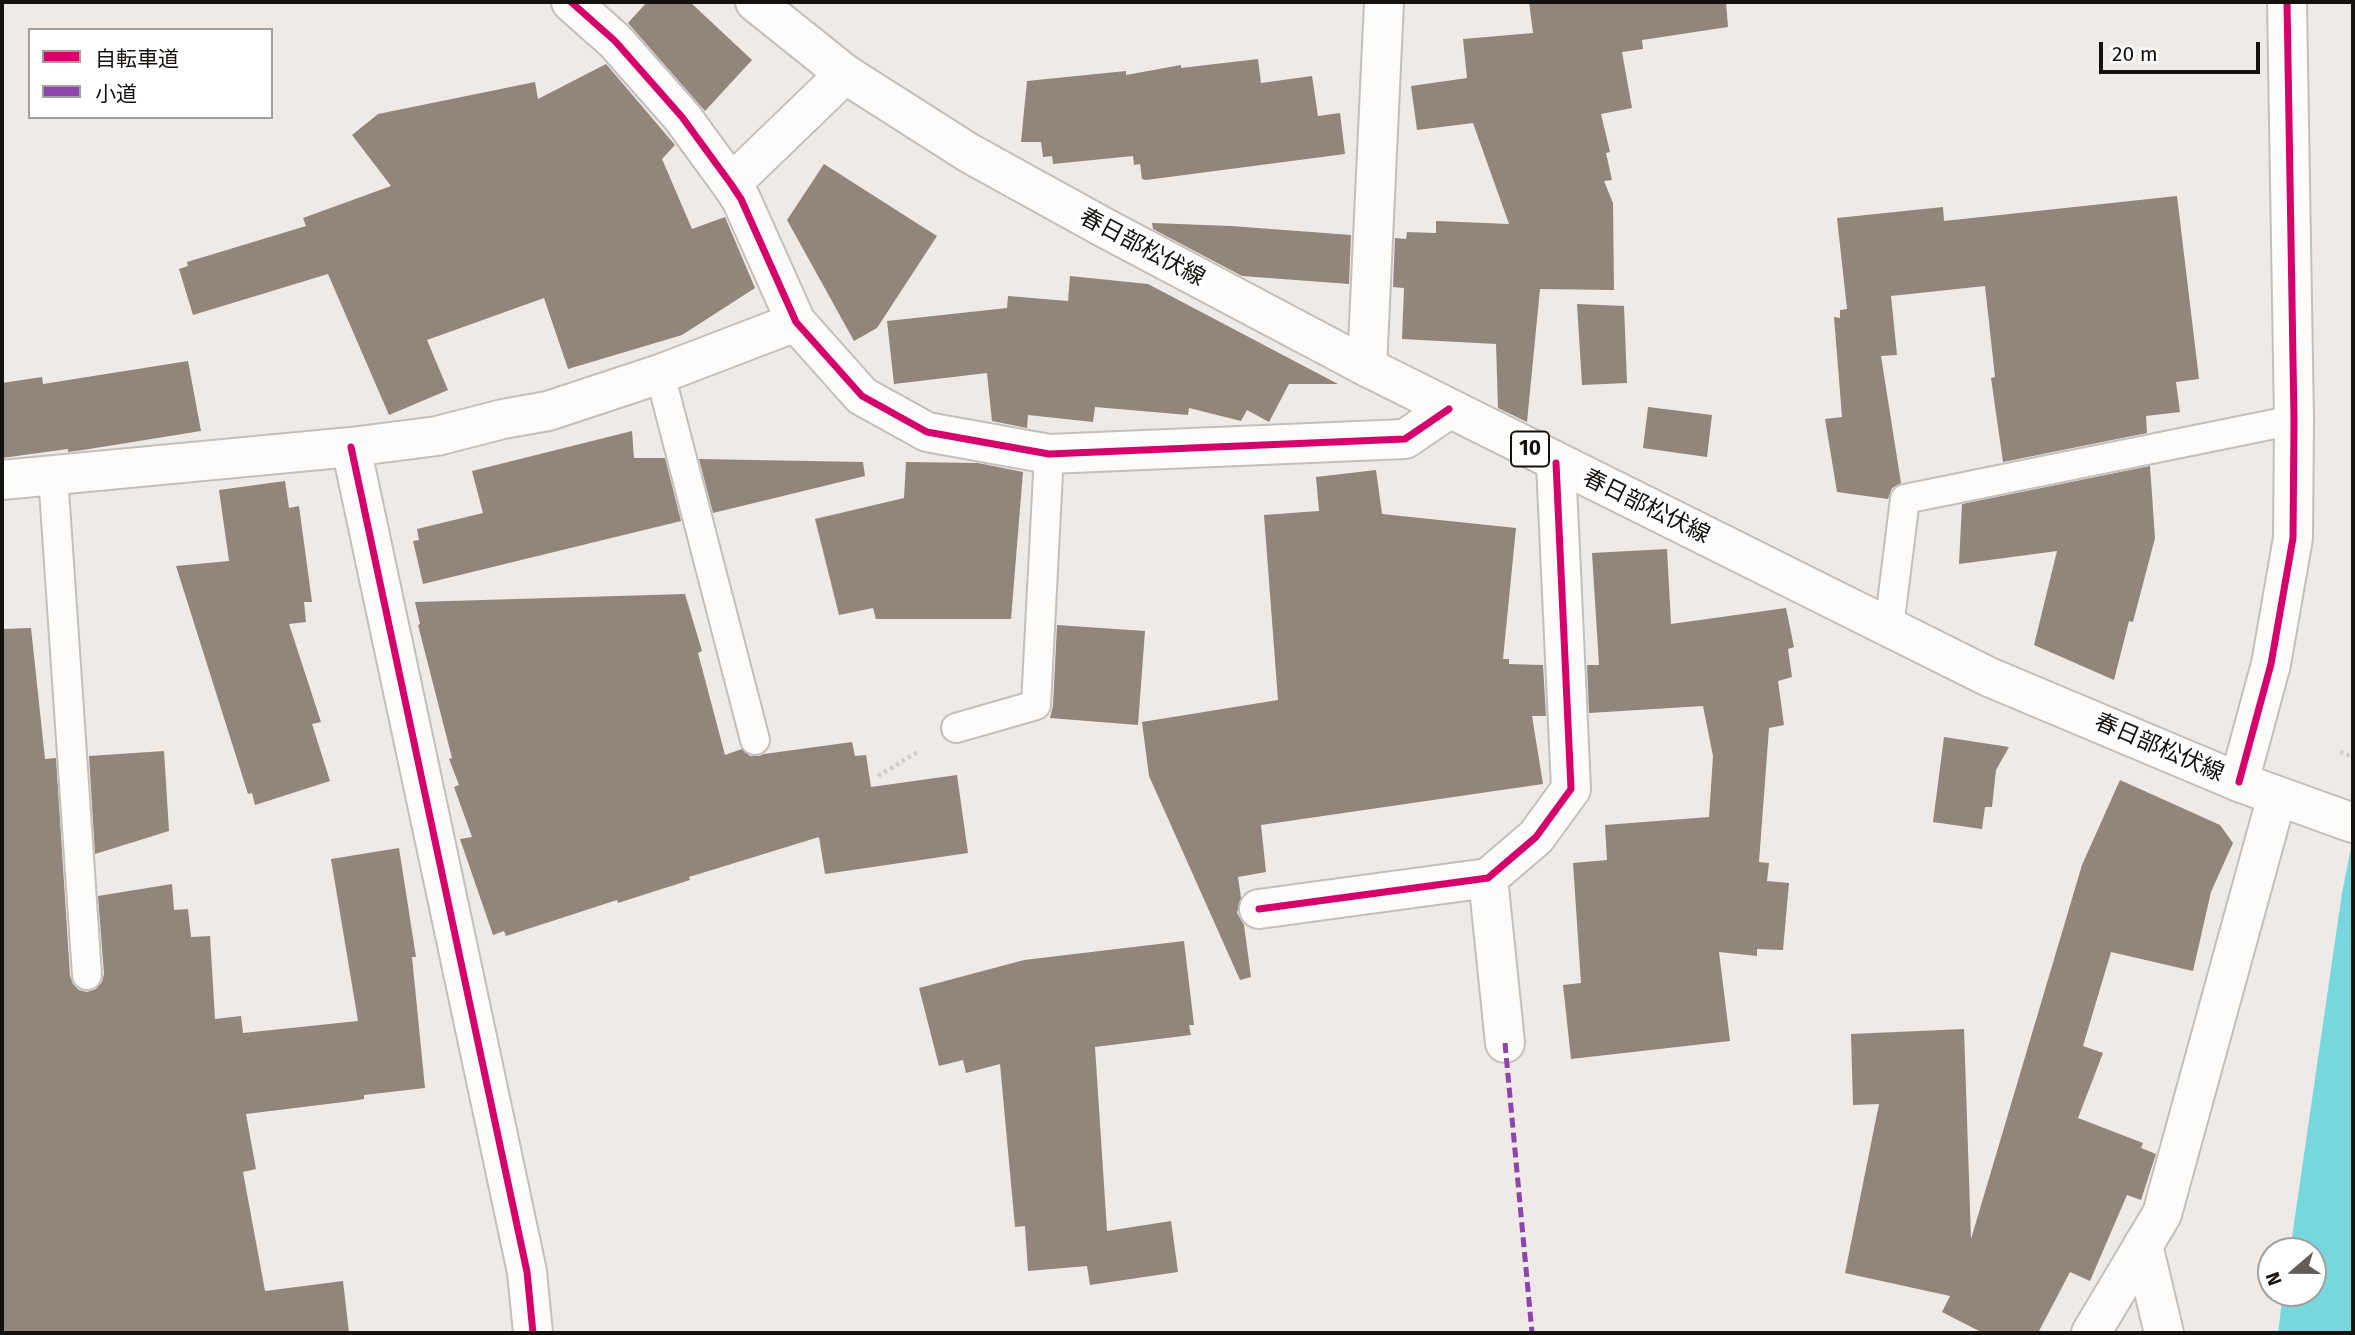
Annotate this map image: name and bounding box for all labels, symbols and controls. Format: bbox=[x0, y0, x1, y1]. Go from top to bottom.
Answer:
legend bbox=[28, 28, 273, 119]
scale bar bbox=[2103, 28, 2264, 72]
text: 20 m bbox=[2112, 41, 2158, 67]
text: 自転車道 bbox=[95, 46, 179, 72]
text: 小道 bbox=[95, 81, 137, 107]
street label: 春日部松伏線 bbox=[1075, 203, 1209, 293]
road number: 10 bbox=[1511, 432, 1549, 466]
street label: 春日部松伏線 bbox=[1578, 464, 1714, 550]
street label: 春日部松伏線 bbox=[2090, 708, 2228, 788]
north arrow bbox=[2257, 1237, 2327, 1307]
text: N bbox=[2261, 1269, 2287, 1289]

